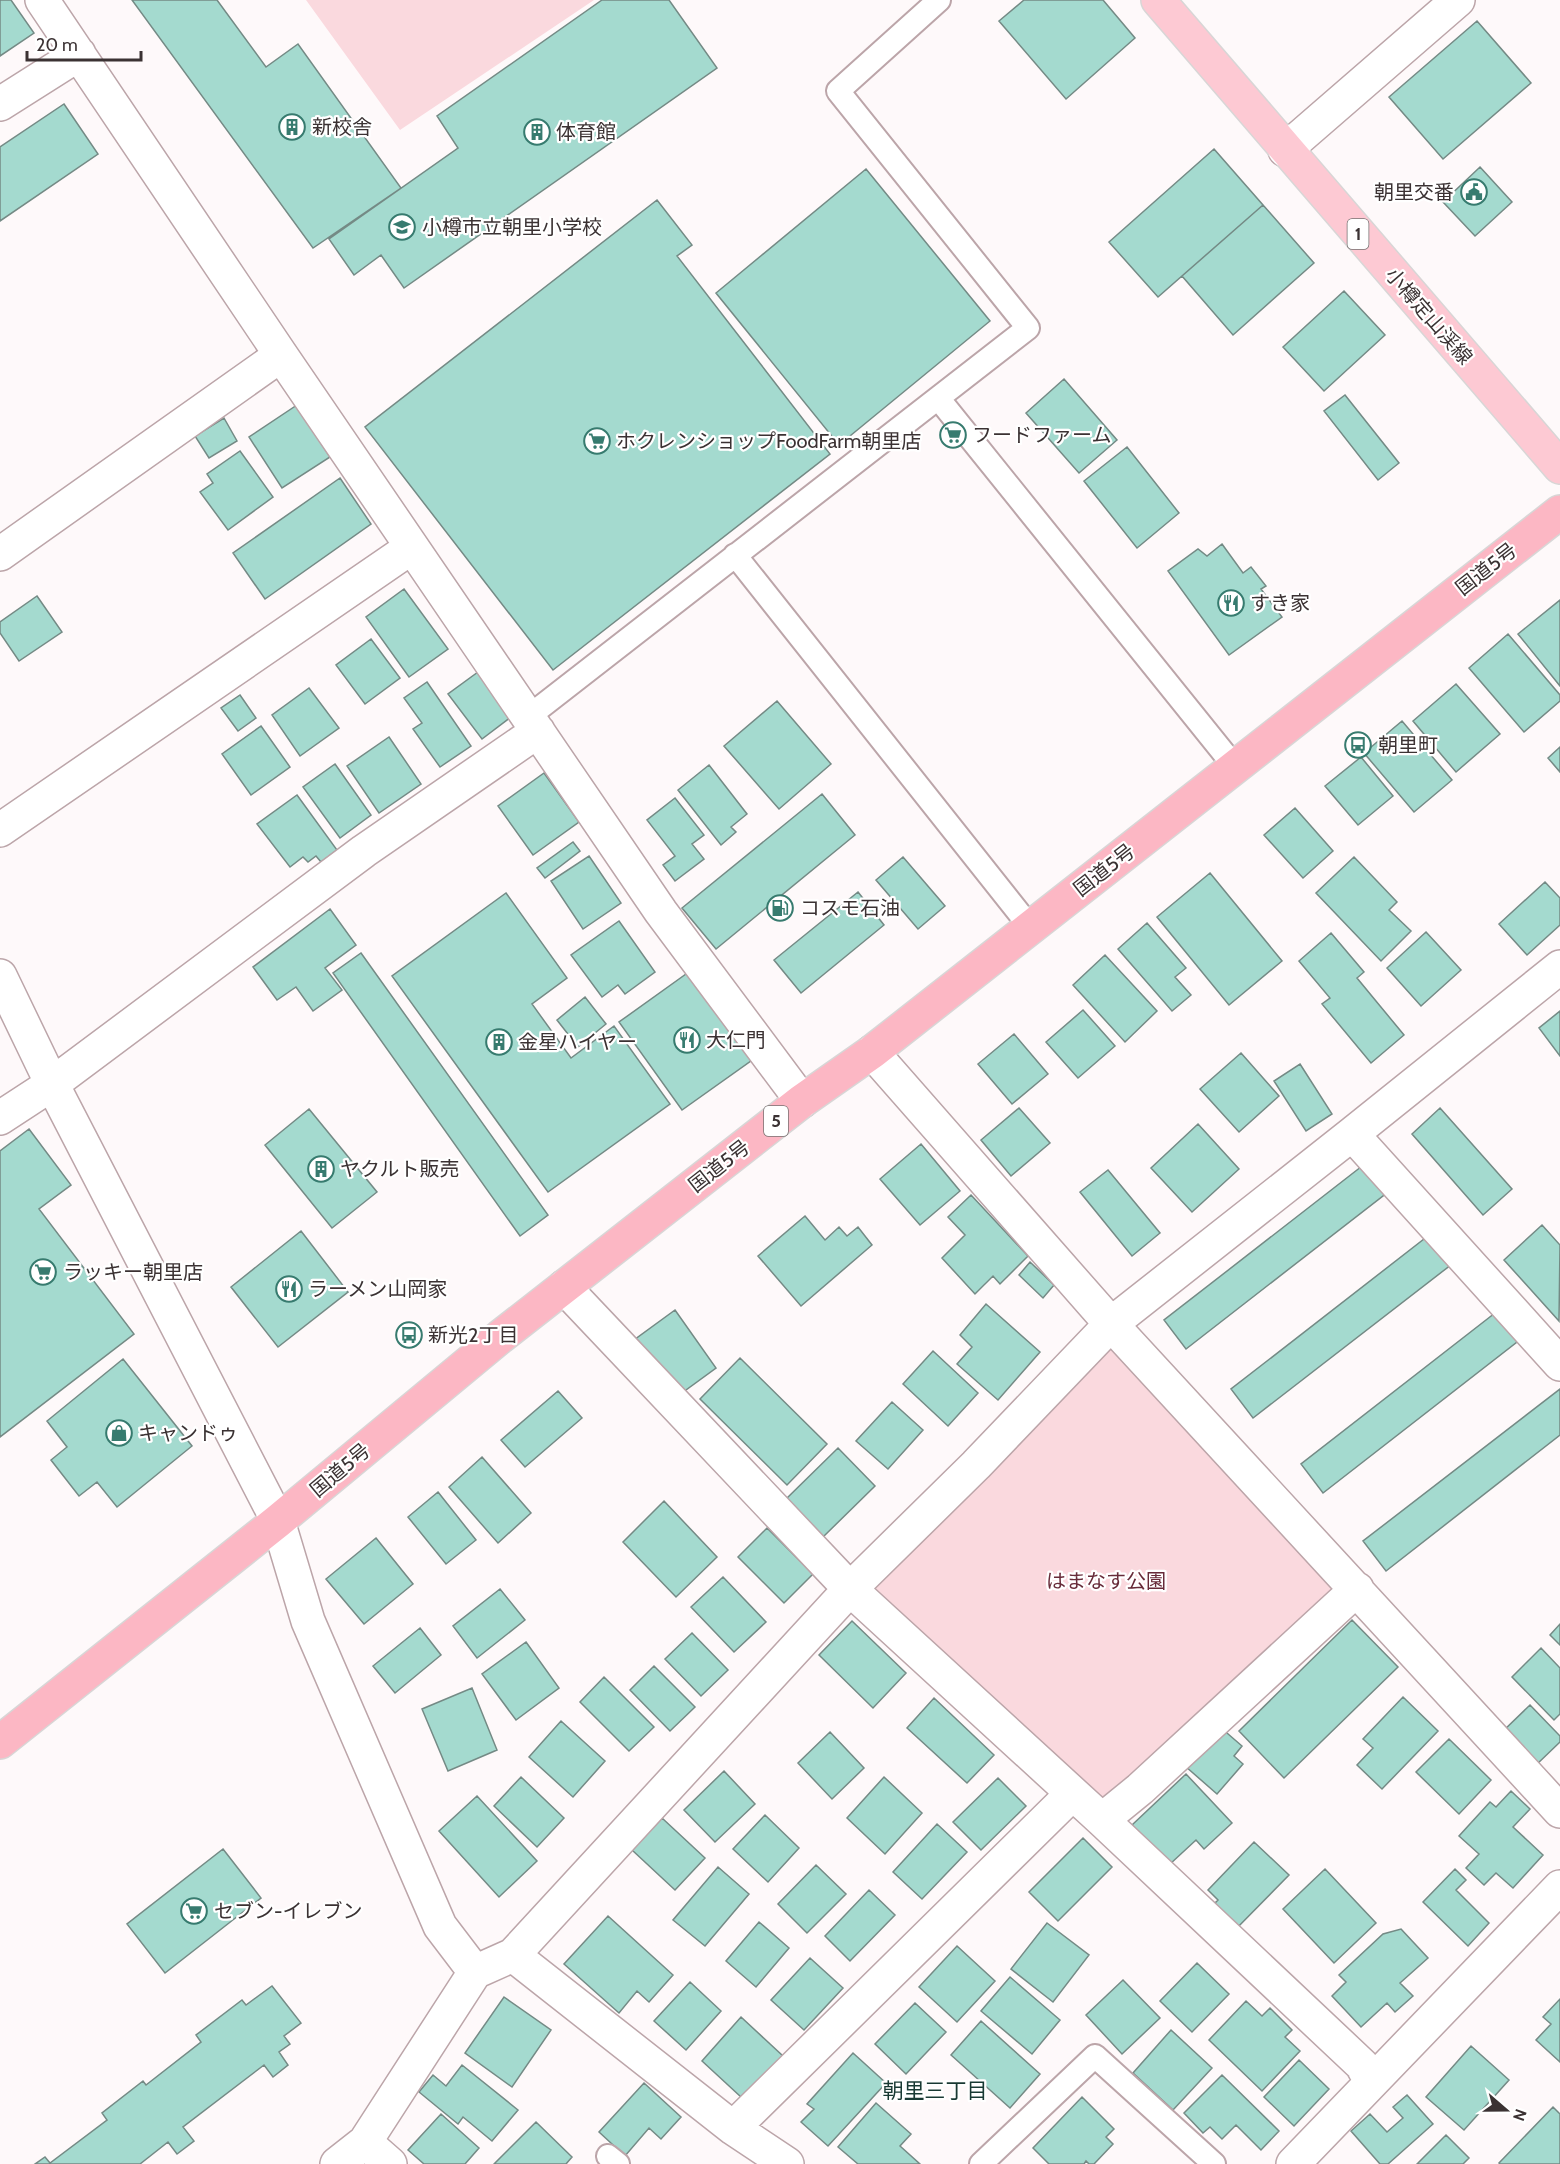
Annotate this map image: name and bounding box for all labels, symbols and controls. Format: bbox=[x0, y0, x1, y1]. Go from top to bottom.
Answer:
scale bar bbox=[27, 24, 141, 62]
text: 20 m bbox=[36, 34, 78, 56]
building icon: 新校舎 bbox=[277, 112, 307, 142]
place label: 新校舎 bbox=[312, 115, 372, 139]
building icon: 体育館 bbox=[522, 117, 552, 147]
place label: 体育館 bbox=[556, 120, 616, 144]
public building icon: 朝里交番 bbox=[1459, 177, 1489, 207]
place label: 朝里交番 bbox=[1374, 180, 1454, 204]
school or university icon: 小樽市立朝里小学校 bbox=[387, 212, 417, 242]
place label: 小樽市立朝里小学校 bbox=[422, 215, 602, 239]
road number: 1 bbox=[1348, 219, 1368, 249]
street label: 小樽定山渓線 bbox=[1381, 263, 1477, 369]
supermarket icon: フードファーム bbox=[938, 420, 968, 450]
place label: フードファーム bbox=[972, 423, 1111, 447]
supermarket icon: ホクレンショップFoodFarm朝里店 bbox=[582, 426, 612, 456]
place label: ホクレンショップFoodFarm朝里店 bbox=[616, 429, 921, 453]
street label: 国道5号 bbox=[1451, 538, 1521, 600]
restaurant icon: すき家 bbox=[1216, 588, 1246, 618]
place label: すき家 bbox=[1250, 591, 1310, 615]
bus stop icon: 朝里町 bbox=[1343, 730, 1373, 760]
place label: 朝里町 bbox=[1378, 733, 1438, 757]
street label: 国道5号 bbox=[1069, 839, 1139, 901]
fuel station icon: コスモ石油 bbox=[765, 893, 795, 923]
place label: コスモ石油 bbox=[800, 896, 900, 920]
restaurant icon: 大仁門 bbox=[672, 1025, 702, 1055]
building icon: 金星ハイヤー bbox=[484, 1027, 514, 1057]
place label: 大仁門 bbox=[706, 1028, 766, 1052]
place label: 金星ハイヤー bbox=[518, 1030, 637, 1054]
road number: 5 bbox=[764, 1106, 788, 1136]
street label: 国道5号 bbox=[684, 1135, 754, 1197]
building icon: ヤクルト販売 bbox=[306, 1154, 336, 1184]
place label: ヤクルト販売 bbox=[340, 1157, 459, 1181]
supermarket icon: ラッキー朝里店 bbox=[28, 1257, 58, 1287]
place label: ラッキー朝里店 bbox=[63, 1260, 203, 1284]
restaurant icon: ラーメン山岡家 bbox=[274, 1274, 304, 1304]
place label: ラーメン山岡家 bbox=[308, 1277, 447, 1301]
bus stop icon: 新光2丁目 bbox=[394, 1320, 424, 1350]
place label: 新光2丁目 bbox=[428, 1323, 518, 1347]
shop icon: キャンドゥ bbox=[104, 1418, 134, 1448]
place label: キャンドゥ bbox=[138, 1421, 238, 1445]
street label: 国道5号 bbox=[305, 1438, 375, 1502]
park label: はまなす公園 bbox=[1046, 1569, 1166, 1593]
supermarket icon: セブン-イレブン bbox=[179, 1896, 209, 1926]
place label: セブン-イレブン bbox=[214, 1899, 362, 1923]
district label: 朝里三丁目 bbox=[883, 2078, 988, 2103]
north arrow bbox=[1476, 2080, 1536, 2140]
text: N bbox=[1509, 2106, 1530, 2124]

